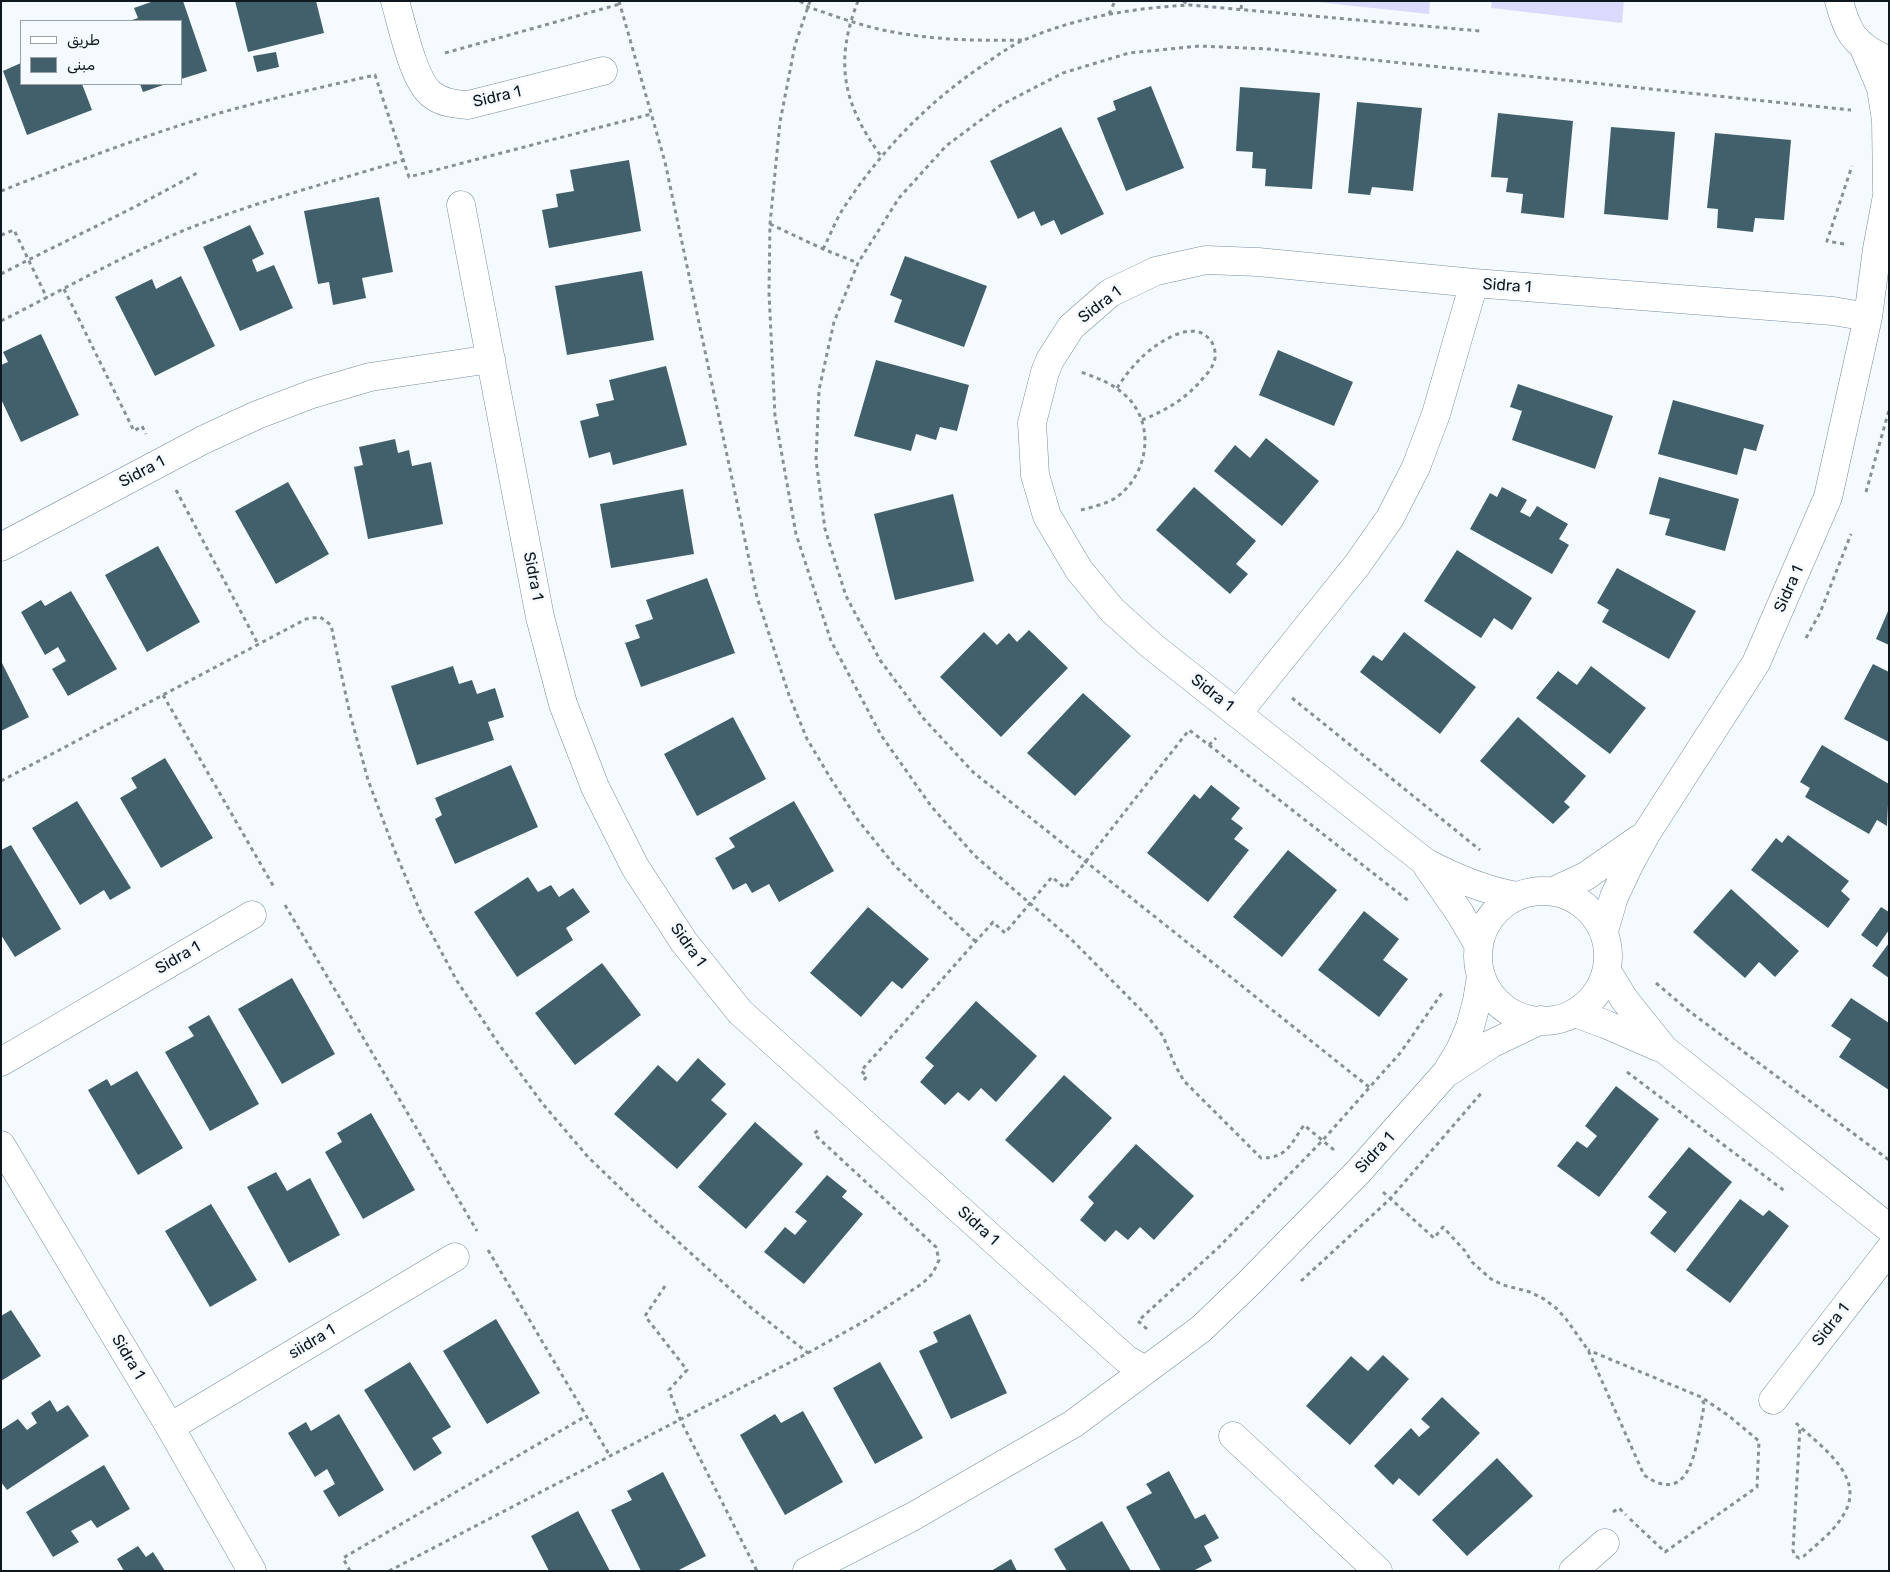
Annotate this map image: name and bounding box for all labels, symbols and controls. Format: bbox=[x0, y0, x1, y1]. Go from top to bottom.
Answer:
legend bbox=[20, 20, 182, 85]
text: طريق bbox=[67, 31, 100, 49]
text: مبنى bbox=[67, 56, 95, 74]
street label: Sidra 1 bbox=[471, 82, 523, 112]
street label: Sidra 1 bbox=[1482, 275, 1532, 297]
street label: Sidra 1 bbox=[1075, 283, 1125, 327]
street label: Sidra 1 bbox=[116, 452, 168, 492]
street label: Sidra 1 bbox=[519, 550, 547, 602]
street label: Sidra 1 bbox=[1770, 563, 1808, 615]
street label: Sidra 1 bbox=[1187, 670, 1237, 716]
street label: Sidra 1 bbox=[666, 920, 710, 970]
street label: Sidra 1 bbox=[152, 937, 204, 979]
street label: Sidra 1 bbox=[1351, 1129, 1399, 1177]
street label: Sidra 1 bbox=[953, 1203, 1003, 1249]
street label: Sidra 1 bbox=[1808, 1300, 1854, 1350]
street label: siidra 1 bbox=[285, 1321, 339, 1363]
street label: Sidra 1 bbox=[107, 1331, 149, 1383]

